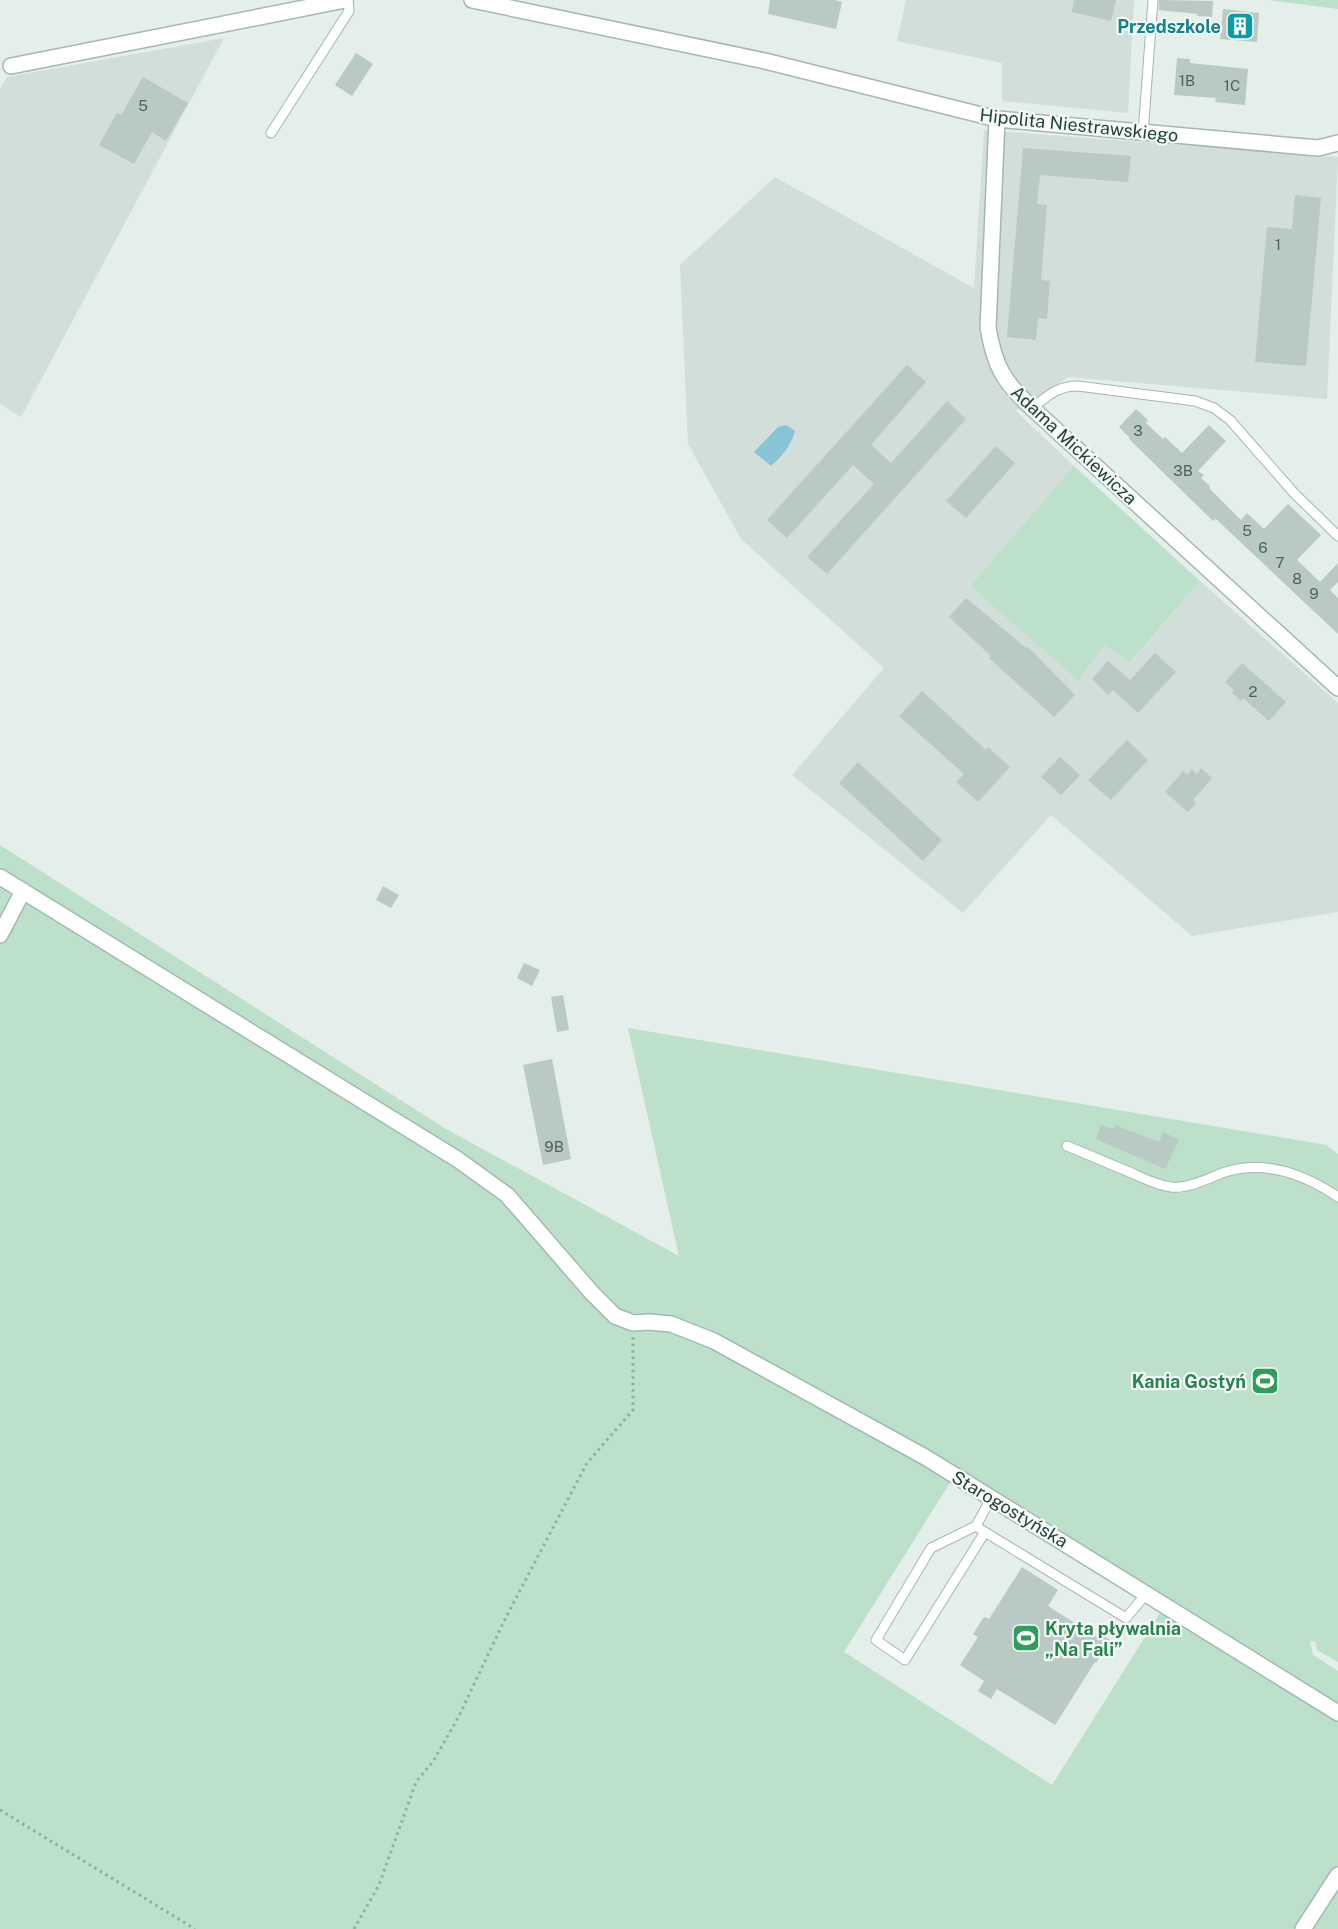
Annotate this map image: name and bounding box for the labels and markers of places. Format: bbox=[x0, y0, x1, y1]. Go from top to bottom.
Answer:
building icon: Przedszkole bbox=[1225, 11, 1255, 41]
place label: Przedszkole bbox=[1117, 16, 1221, 37]
sports icon: Kania Gostyń bbox=[1250, 1366, 1280, 1396]
place label: Kania Gostyń bbox=[1132, 1371, 1246, 1392]
place label: Kryta pływalnia „Na Fali” bbox=[1045, 1618, 1181, 1660]
sports icon: Kryta pływalnia „Na Fali” bbox=[1011, 1623, 1041, 1653]

